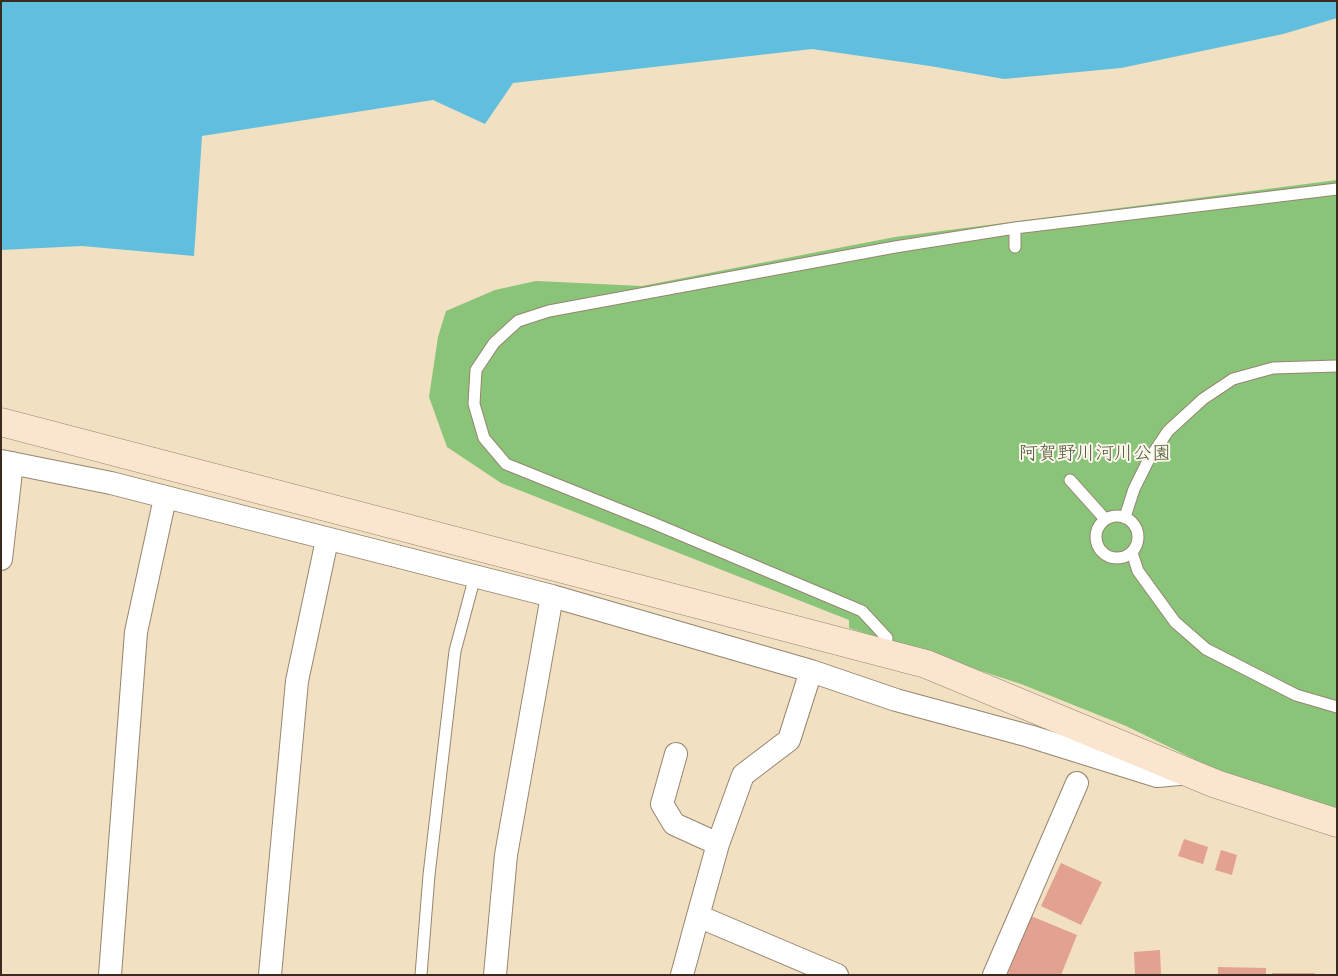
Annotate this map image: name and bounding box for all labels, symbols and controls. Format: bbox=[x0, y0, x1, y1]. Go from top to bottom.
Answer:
park label: 阿賀野川河川公園 bbox=[1019, 443, 1171, 465]

